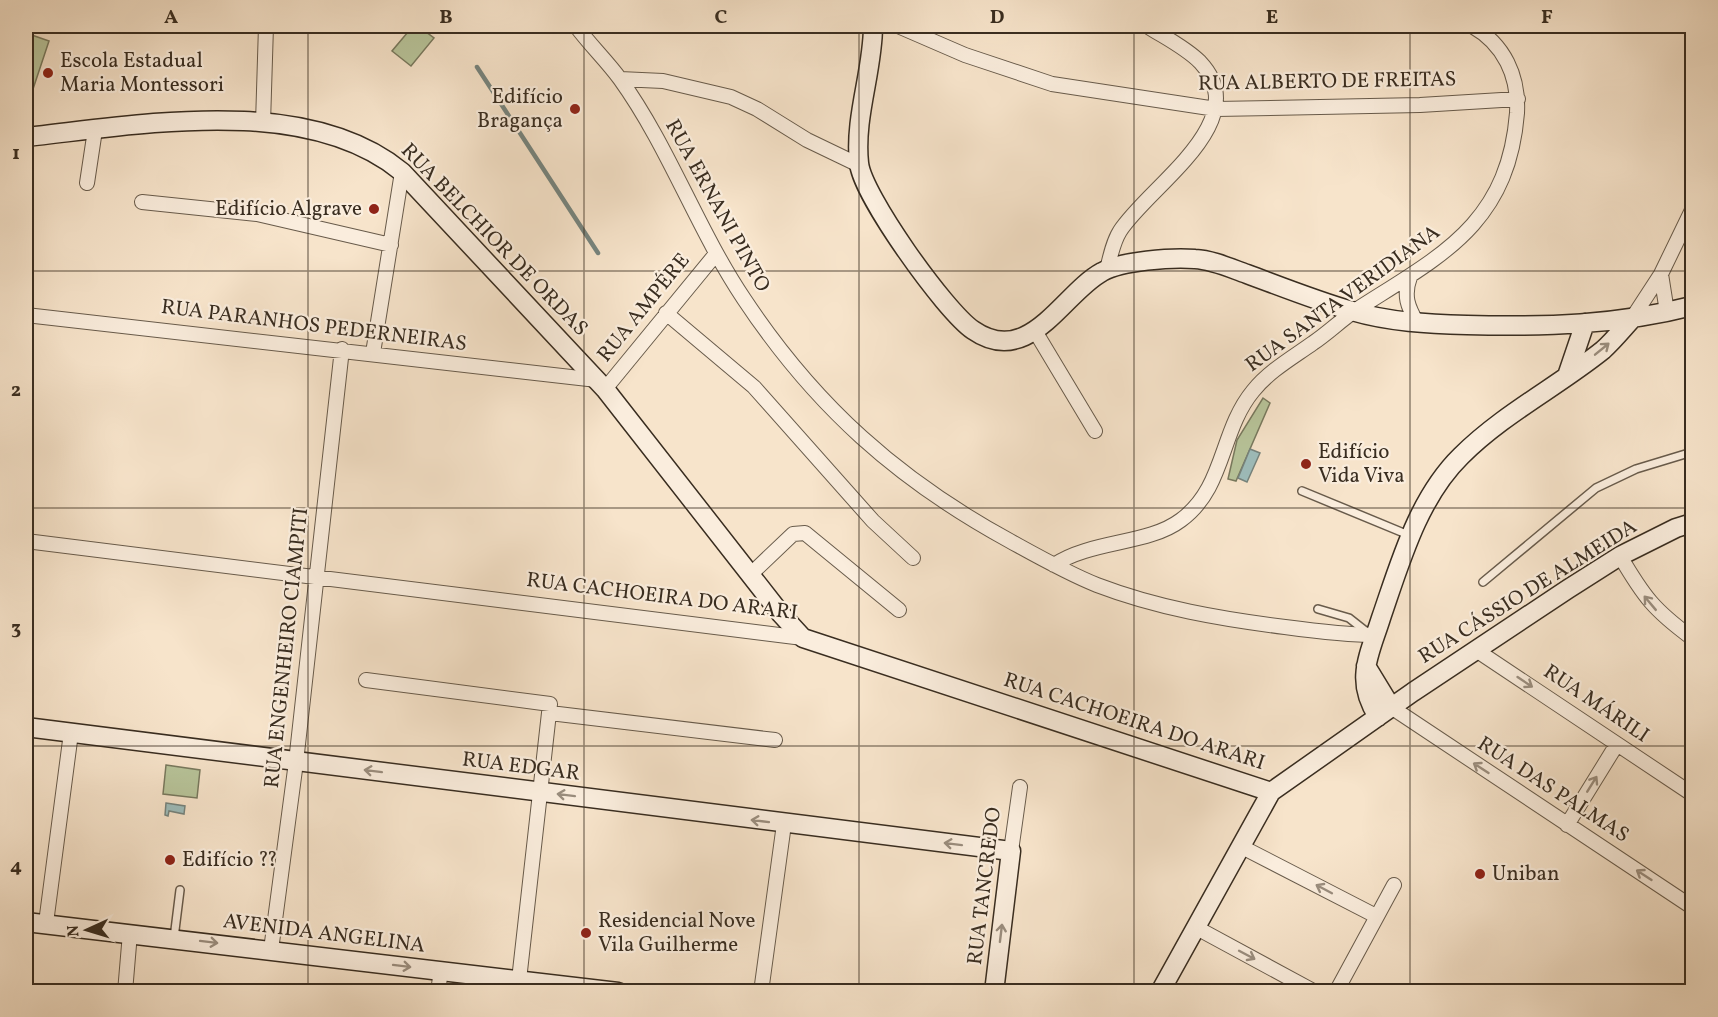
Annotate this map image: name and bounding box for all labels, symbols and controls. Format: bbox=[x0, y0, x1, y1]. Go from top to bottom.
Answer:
text: A bbox=[164, 4, 178, 32]
text: B bbox=[439, 4, 453, 32]
text: C bbox=[715, 4, 728, 32]
text: D bbox=[990, 4, 1004, 32]
text: E bbox=[1266, 4, 1278, 32]
text: F bbox=[1541, 4, 1553, 32]
place label: Escola Estadual Maria Montessori bbox=[60, 47, 224, 100]
street label: RUA ALBERTO DE FREITAS bbox=[1198, 65, 1456, 99]
marker: Escola Estadual Maria Montessori bbox=[41, 66, 55, 80]
place label: Edifício Bragança bbox=[477, 83, 563, 136]
marker: Edifício Bragança bbox=[568, 102, 582, 116]
street label: RUA ERNANI PINTO bbox=[657, 114, 777, 298]
street label: RUA BELCHIOR DE ORDAS bbox=[394, 137, 594, 343]
text: 1 bbox=[12, 140, 20, 168]
place label: Edifício Algrave bbox=[215, 195, 362, 224]
marker: Edifício Algrave bbox=[367, 202, 381, 216]
street label: RUA SANTA VERIDIANA bbox=[1240, 218, 1446, 380]
street label: RUA AMPÉRE bbox=[591, 247, 697, 369]
street label: RUA PARANHOS PEDERNEIRAS bbox=[159, 293, 469, 359]
one-way arrow bbox=[1593, 343, 1609, 356]
text: 2 bbox=[11, 377, 21, 405]
place label: Edifício Vida Viva bbox=[1318, 438, 1405, 491]
marker: Edifício Vida Viva bbox=[1299, 457, 1313, 471]
street label: RUA ENGENHEIRO CIAMPITI bbox=[258, 506, 316, 790]
street label: RUA CÁSSIO DE ALMEIDA bbox=[1413, 513, 1643, 671]
street label: RUA CACHOEIRA DO ARARI bbox=[525, 566, 799, 628]
one-way arrow bbox=[1643, 596, 1657, 611]
text: 3 bbox=[11, 615, 21, 643]
street label: RUA MÁRILI bbox=[1537, 658, 1655, 750]
street label: RUA CACHOEIRA DO ARARI bbox=[1000, 666, 1268, 778]
one-way arrow bbox=[1516, 676, 1532, 688]
street label: RUA DAS PALMAS bbox=[1471, 730, 1635, 850]
street label: RUA EDGAR bbox=[460, 745, 582, 789]
one-way arrow bbox=[1473, 762, 1489, 774]
one-way arrow bbox=[363, 765, 383, 776]
one-way arrow bbox=[1586, 776, 1598, 793]
one-way arrow bbox=[557, 790, 577, 801]
street label: RUA TANCREDO bbox=[961, 806, 1009, 966]
one-way arrow bbox=[750, 815, 770, 826]
one-way arrow bbox=[944, 838, 964, 849]
place label: Edifício ?? bbox=[182, 846, 278, 875]
text: 4 bbox=[10, 853, 22, 881]
marker: Edifício ?? bbox=[163, 853, 177, 867]
place label: Uniban bbox=[1492, 860, 1560, 889]
marker: Uniban bbox=[1473, 867, 1487, 881]
one-way arrow bbox=[1636, 869, 1652, 881]
one-way arrow bbox=[1316, 883, 1333, 895]
north arrow bbox=[57, 900, 117, 960]
street label: AVENIDA ANGELINA bbox=[221, 907, 427, 961]
place label: Residencial Nove Vila Guilherme bbox=[598, 907, 756, 960]
text: N bbox=[63, 924, 85, 937]
one-way arrow bbox=[996, 924, 1007, 944]
marker: Residencial Nove Vila Guilherme bbox=[579, 926, 593, 940]
one-way arrow bbox=[198, 937, 218, 948]
one-way arrow bbox=[1237, 950, 1255, 961]
one-way arrow bbox=[392, 960, 412, 971]

